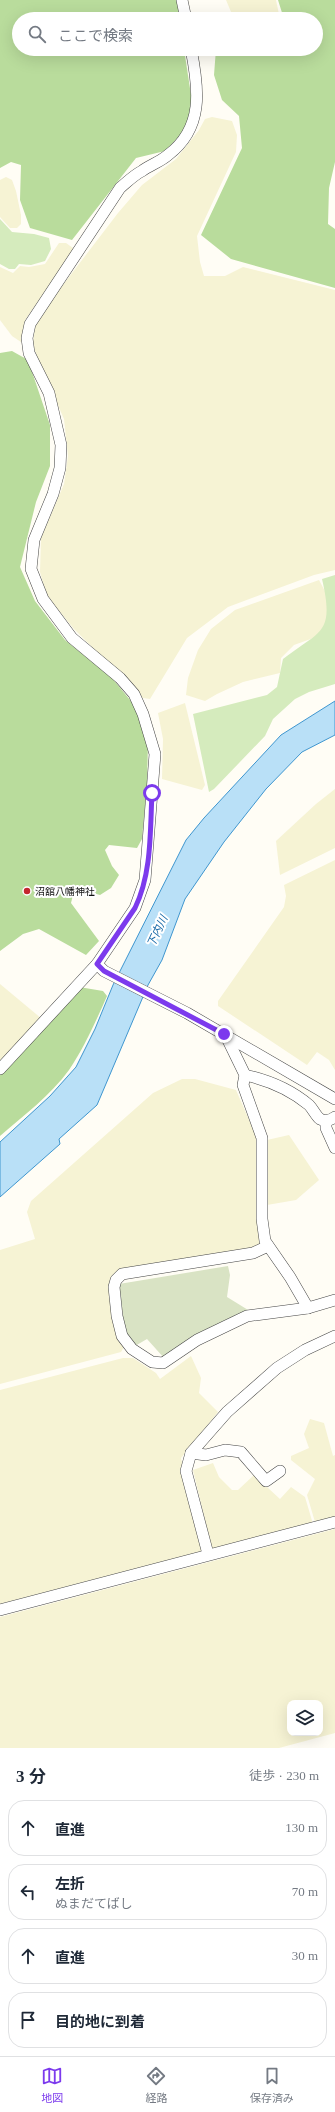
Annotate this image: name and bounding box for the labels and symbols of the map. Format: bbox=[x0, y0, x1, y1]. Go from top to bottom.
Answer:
route start bbox=[143, 784, 161, 802]
marker: 沼舘八幡神社 bbox=[22, 886, 32, 896]
place label: 沼舘八幡神社 bbox=[35, 886, 95, 897]
water label: 下内川 bbox=[145, 913, 170, 948]
route end bbox=[215, 1025, 233, 1043]

